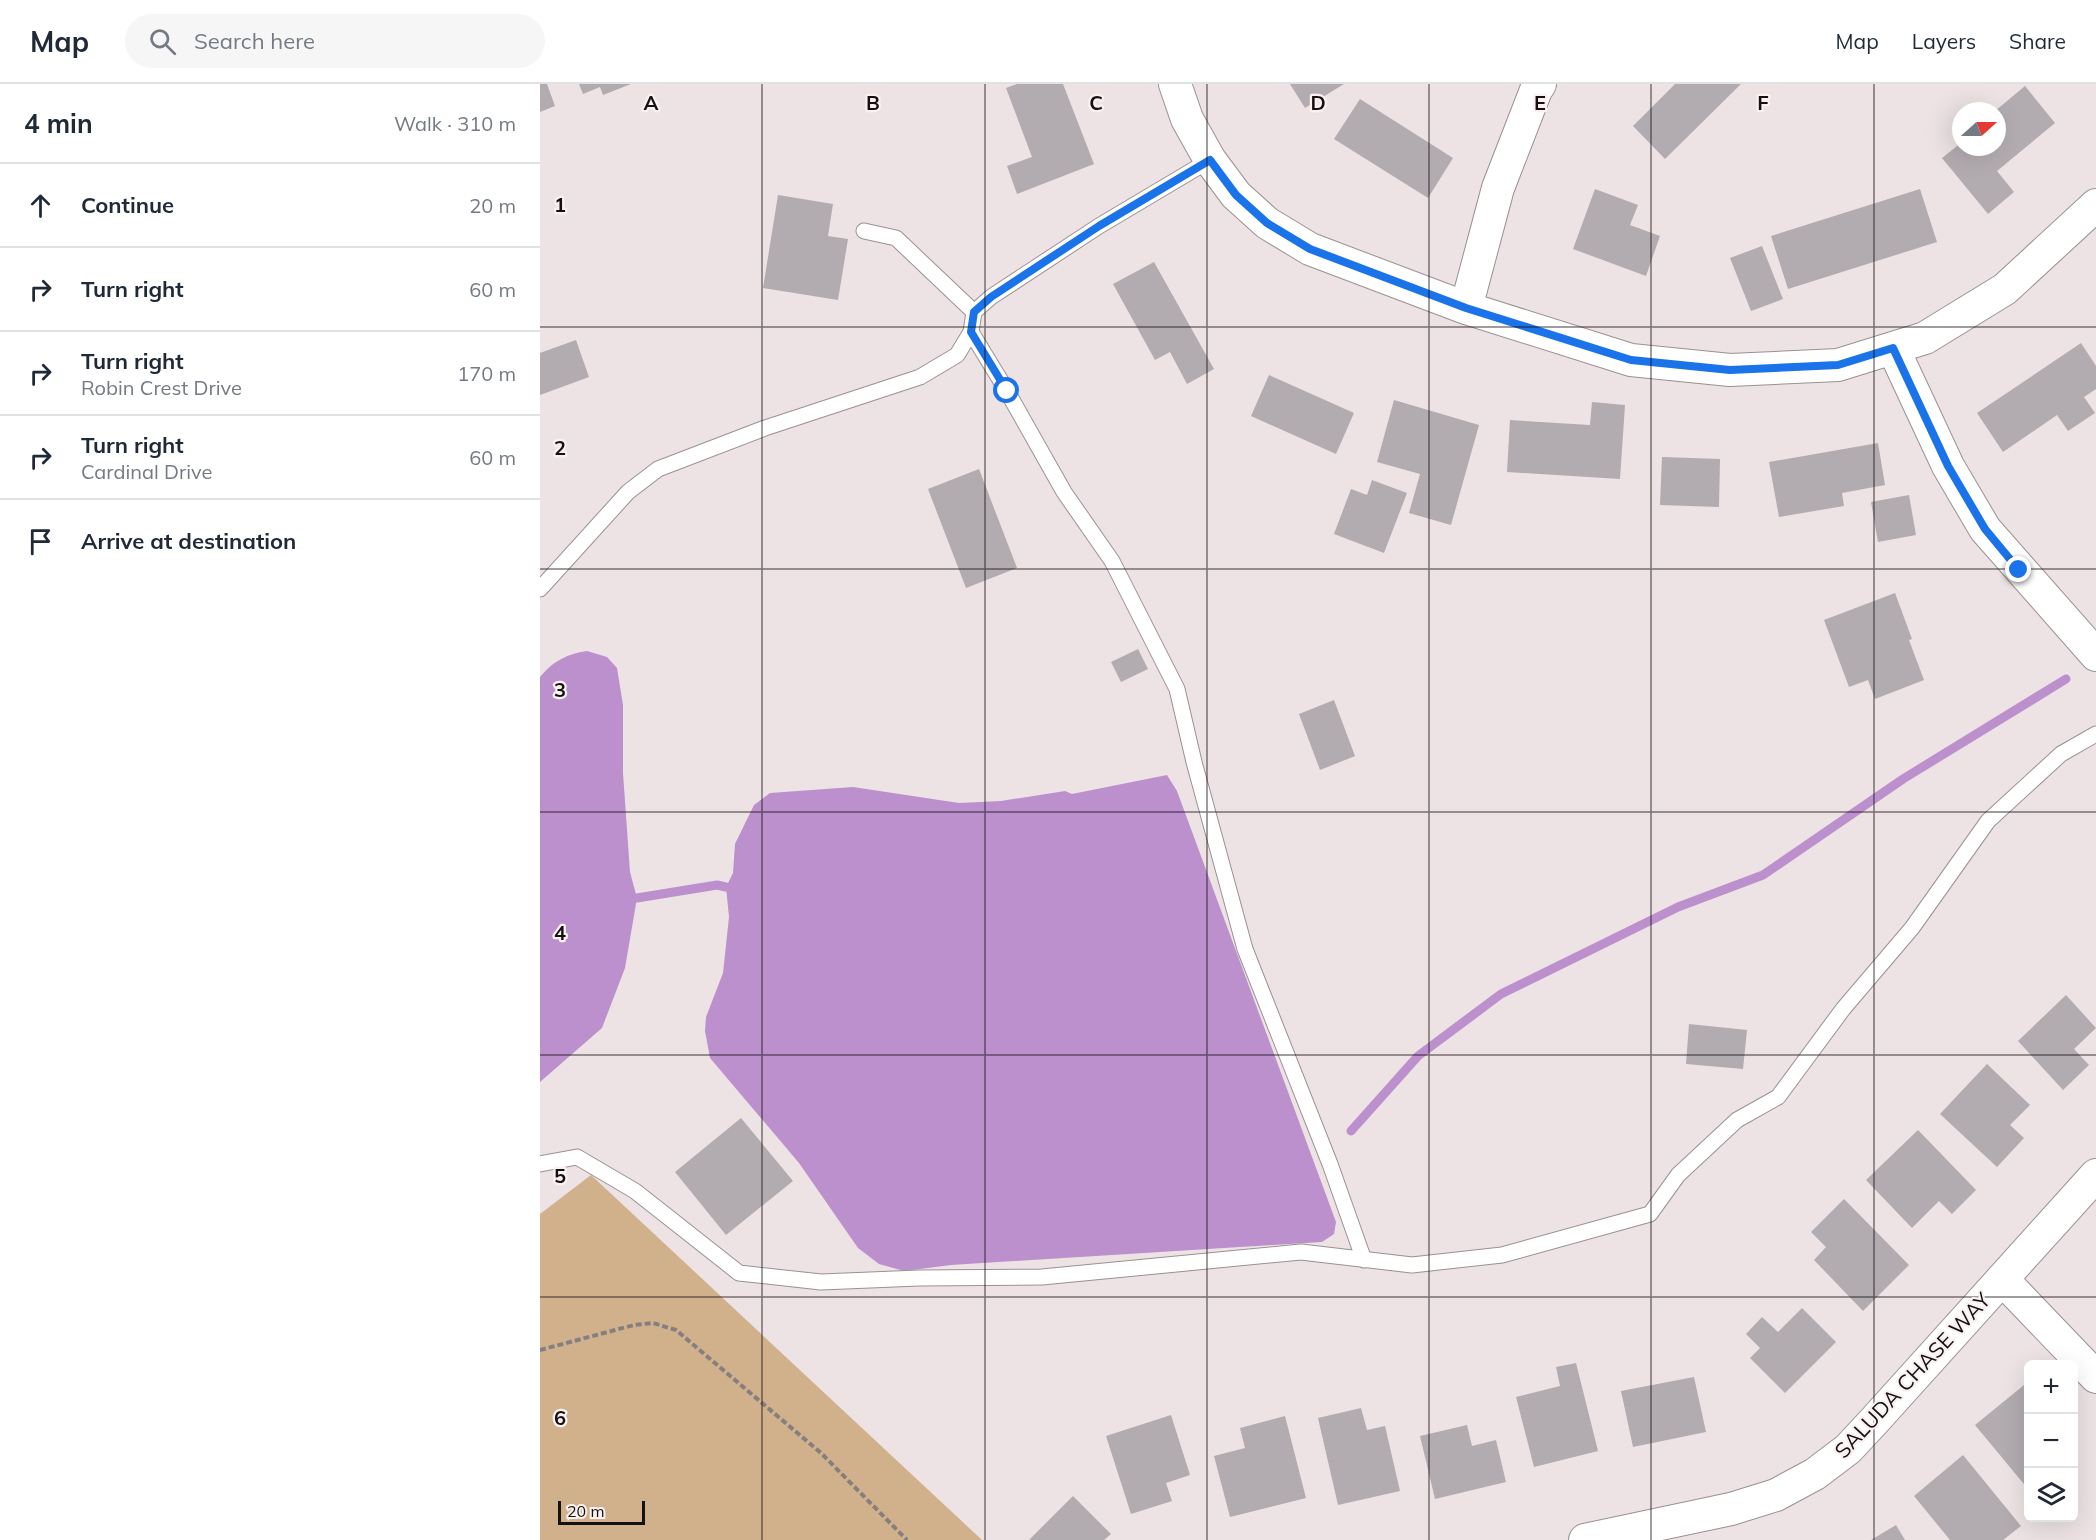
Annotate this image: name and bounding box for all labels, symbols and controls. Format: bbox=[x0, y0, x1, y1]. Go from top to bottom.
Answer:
search box bbox=[125, 14, 545, 68]
text: Map bbox=[30, 24, 89, 59]
icon: search bbox=[146, 25, 179, 58]
text: Search here bbox=[194, 27, 315, 55]
text: Map bbox=[1836, 28, 1879, 54]
text: Layers bbox=[1912, 28, 1976, 54]
text: Share bbox=[2009, 28, 2066, 54]
text: A bbox=[644, 90, 659, 115]
text: B bbox=[866, 90, 880, 115]
text: C bbox=[1089, 90, 1103, 115]
text: D bbox=[1310, 90, 1326, 115]
text: E bbox=[1534, 90, 1546, 115]
text: F bbox=[1757, 90, 1769, 115]
north arrow bbox=[1952, 102, 2006, 156]
text: 4 min bbox=[24, 107, 93, 140]
text: Walk · 310 m bbox=[394, 111, 516, 136]
icon: ahead bbox=[24, 189, 57, 222]
text: Continue bbox=[81, 191, 174, 219]
text: 1 bbox=[554, 192, 566, 217]
text: 20 m bbox=[469, 193, 516, 218]
icon: right bbox=[24, 273, 57, 306]
text: Turn right bbox=[81, 275, 184, 303]
text: 60 m bbox=[469, 277, 516, 302]
text: Turn right bbox=[81, 347, 184, 375]
icon: right bbox=[24, 357, 57, 390]
text: 170 m bbox=[457, 361, 516, 386]
text: Robin Crest Drive bbox=[81, 375, 242, 400]
route start bbox=[993, 377, 1019, 403]
text: Turn right bbox=[81, 431, 184, 459]
text: 2 bbox=[554, 435, 566, 460]
icon: right bbox=[24, 441, 57, 474]
text: 60 m bbox=[469, 445, 516, 470]
text: Cardinal Drive bbox=[81, 459, 212, 484]
icon: arrive bbox=[24, 525, 57, 558]
text: Arrive at destination bbox=[81, 527, 296, 555]
route end bbox=[2005, 556, 2031, 582]
text: 3 bbox=[554, 677, 566, 702]
text: 4 bbox=[554, 920, 566, 945]
text: 5 bbox=[554, 1163, 566, 1188]
street label: SALUDA CHASE WAY bbox=[1829, 1287, 1996, 1463]
map controls bbox=[2024, 1360, 2078, 1522]
button: + bbox=[2024, 1360, 2078, 1414]
text: 6 bbox=[554, 1405, 566, 1430]
button: − bbox=[2024, 1414, 2078, 1468]
button: layers bbox=[2024, 1468, 2078, 1522]
scale bar bbox=[558, 1498, 645, 1526]
text: 20 m bbox=[567, 1501, 604, 1521]

